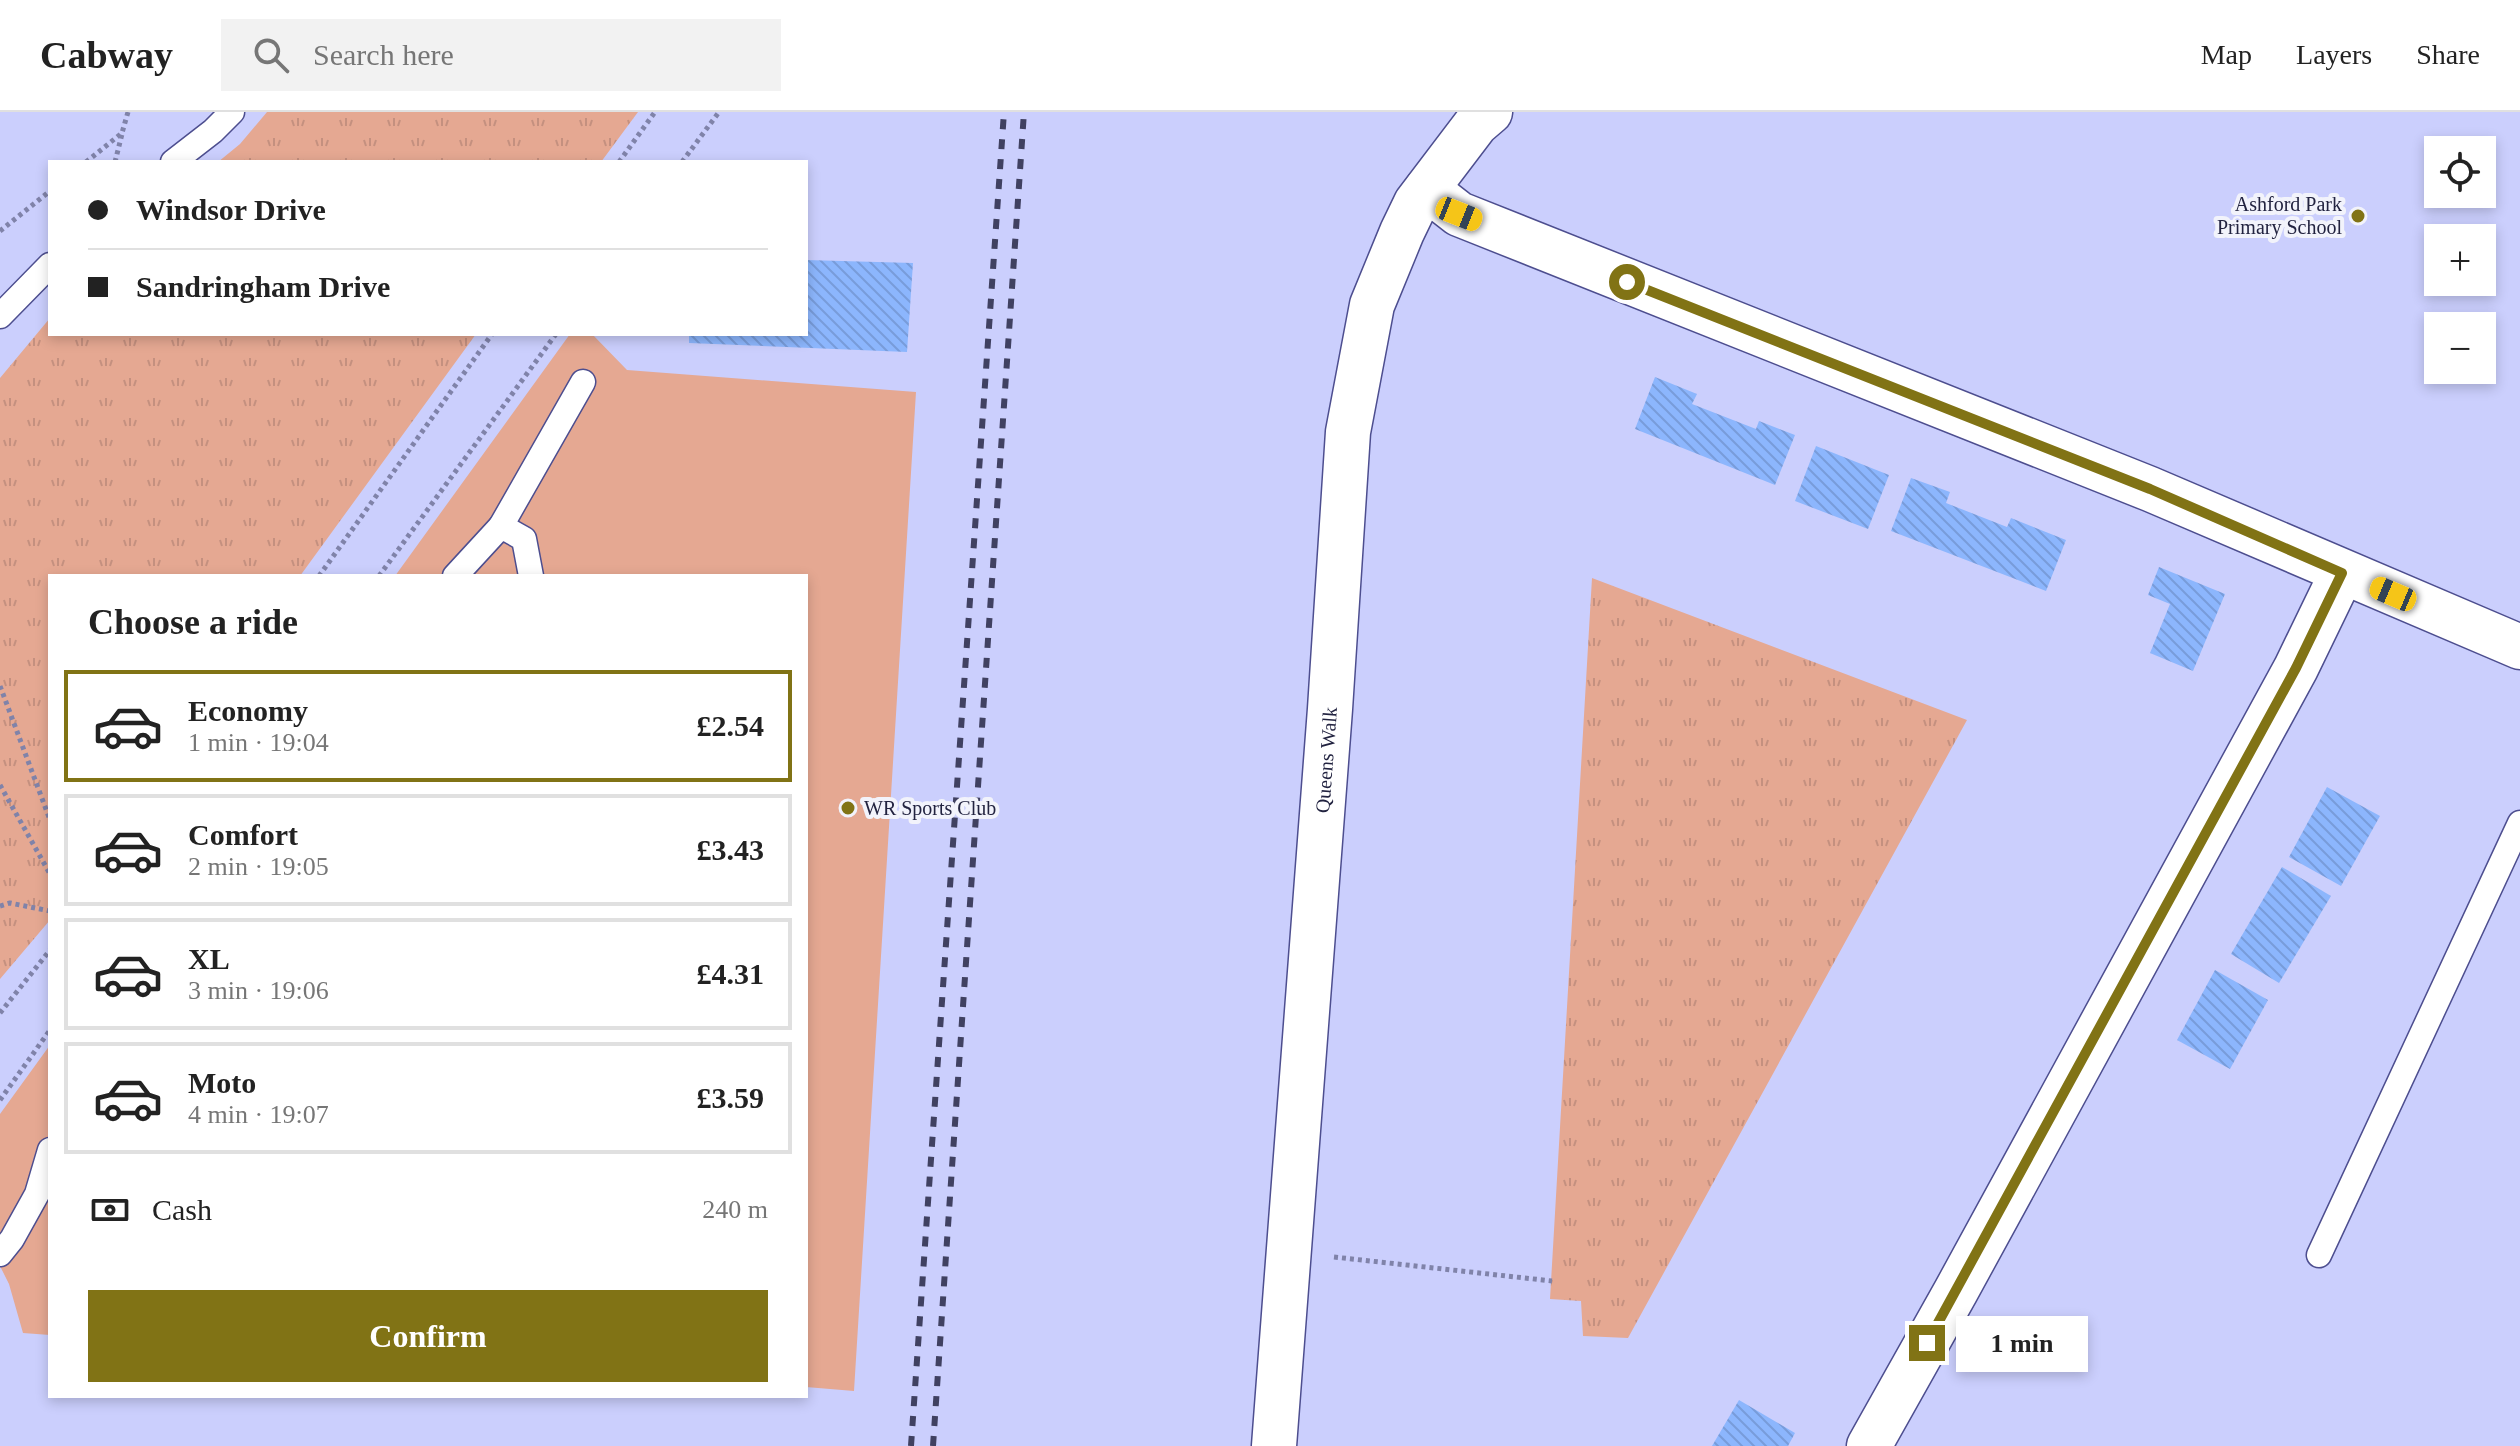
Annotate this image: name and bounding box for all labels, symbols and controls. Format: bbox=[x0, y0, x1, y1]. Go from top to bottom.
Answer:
search box bbox=[221, 19, 781, 91]
icon: search bbox=[249, 33, 293, 77]
text: Cabway bbox=[40, 34, 173, 76]
text: Search here bbox=[313, 38, 454, 71]
text: Map bbox=[2201, 39, 2252, 70]
text: Layers bbox=[2296, 39, 2372, 70]
text: Share bbox=[2416, 39, 2480, 70]
map controls bbox=[2424, 136, 2496, 384]
button: locate bbox=[2424, 136, 2496, 208]
text: Windsor Drive bbox=[136, 193, 326, 226]
place label: Ashford Park Primary School bbox=[2217, 193, 2342, 239]
car bbox=[1432, 194, 1486, 234]
marker: Ashford Park Primary School bbox=[2349, 207, 2367, 225]
button: + bbox=[2424, 224, 2496, 296]
route start bbox=[1609, 264, 1645, 300]
text: Sandringham Drive bbox=[136, 270, 390, 303]
button: − bbox=[2424, 312, 2496, 384]
car bbox=[2366, 574, 2420, 614]
text: Choose a ride bbox=[88, 602, 298, 642]
icon: car bbox=[92, 690, 164, 762]
text: Economy bbox=[188, 694, 308, 727]
street label: Queens Walk bbox=[1311, 706, 1341, 814]
text: £2.54 bbox=[697, 709, 764, 742]
text: 1 min · 19:04 bbox=[188, 728, 329, 757]
place label: WR Sports Club bbox=[864, 797, 996, 820]
marker: WR Sports Club bbox=[839, 799, 857, 817]
icon: car bbox=[92, 814, 164, 886]
text: Comfort bbox=[188, 818, 298, 851]
text: £3.43 bbox=[697, 833, 764, 866]
text: 2 min · 19:05 bbox=[188, 852, 329, 881]
icon: car bbox=[92, 938, 164, 1010]
text: XL bbox=[188, 942, 230, 975]
text: £4.31 bbox=[697, 957, 764, 990]
text: 3 min · 19:06 bbox=[188, 976, 329, 1005]
icon: car bbox=[92, 1062, 164, 1134]
text: Moto bbox=[188, 1066, 256, 1099]
text: £3.59 bbox=[697, 1081, 764, 1114]
text: 4 min · 19:07 bbox=[188, 1100, 329, 1129]
icon: cash bbox=[88, 1188, 132, 1232]
text: Cash bbox=[152, 1193, 212, 1226]
text: 240 m bbox=[702, 1195, 768, 1224]
button: Confirm bbox=[88, 1290, 768, 1382]
callout: 1 min bbox=[1955, 1315, 2087, 1371]
route end bbox=[1909, 1325, 1945, 1361]
text: 1 min bbox=[1991, 1329, 2053, 1358]

